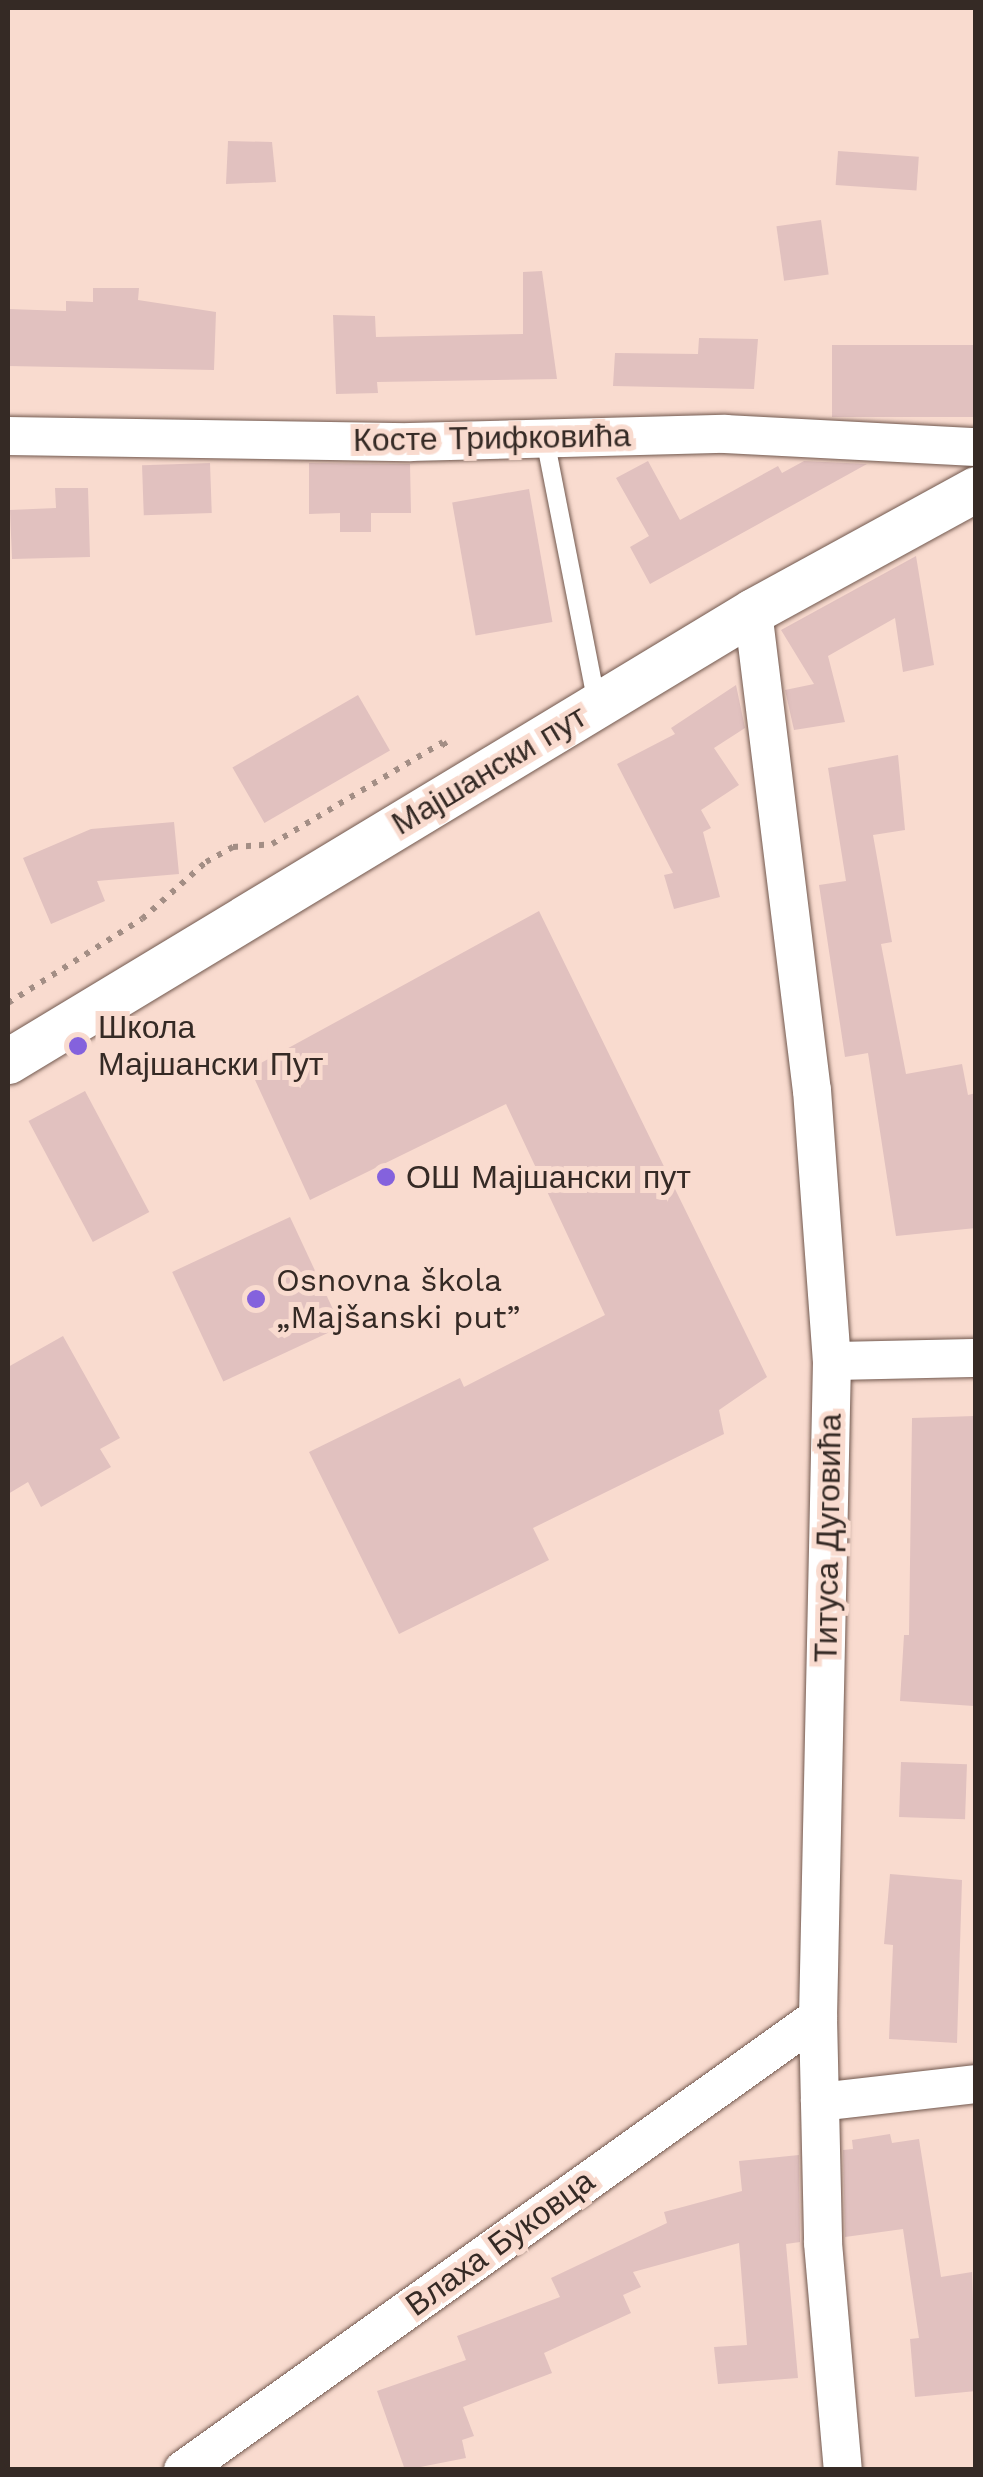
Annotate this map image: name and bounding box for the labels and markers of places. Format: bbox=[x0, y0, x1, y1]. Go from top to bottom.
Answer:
place label: Школа Мајшански Пут bbox=[98, 1009, 324, 1084]
marker: Школа Мајшански Пут bbox=[67, 1035, 89, 1057]
place label: ОШ Мајшански пут bbox=[406, 1158, 691, 1196]
marker: ОШ Мајшански пут bbox=[375, 1166, 397, 1188]
place label: Osnovna škola „Majšanski put” bbox=[276, 1262, 521, 1337]
marker: Osnovna škola „Majšanski put” bbox=[245, 1288, 267, 1310]

